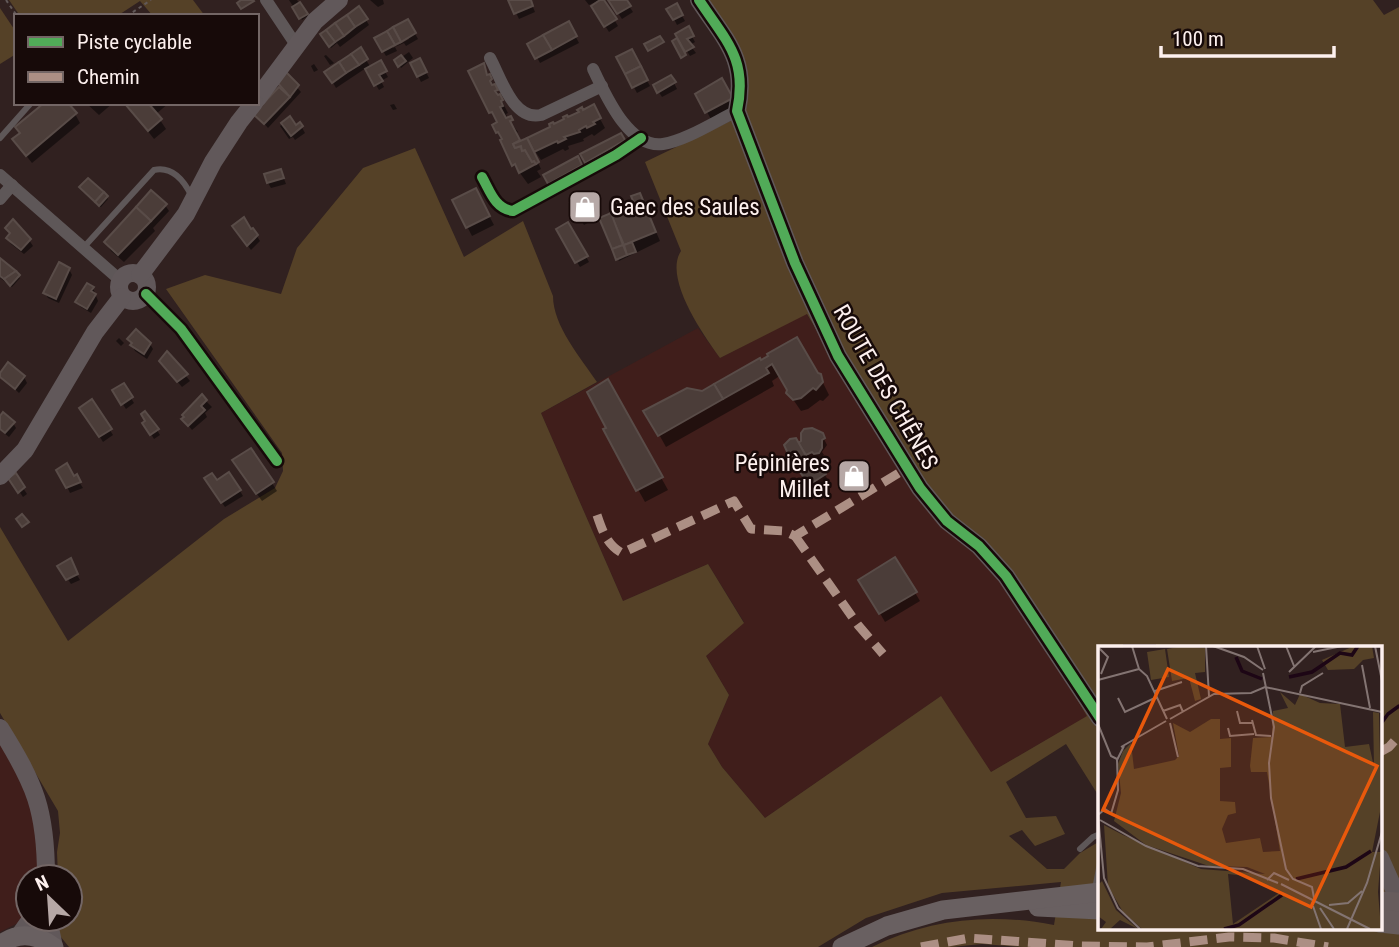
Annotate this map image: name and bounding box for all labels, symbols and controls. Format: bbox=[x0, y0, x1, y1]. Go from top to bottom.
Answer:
legend bbox=[14, 14, 259, 105]
scale bar bbox=[1161, 14, 1334, 58]
text: 100 m bbox=[1172, 27, 1224, 51]
text: Piste cyclable bbox=[77, 30, 192, 54]
text: Chemin bbox=[77, 65, 140, 89]
shop icon: Gaec des Saules bbox=[566, 188, 604, 226]
place label: Gaec des Saules bbox=[610, 194, 760, 221]
street label: ROUTE DES CHÊNES bbox=[827, 300, 945, 474]
place label: Pépinières Millet bbox=[735, 450, 830, 503]
shop icon: Pépinières Millet bbox=[835, 457, 873, 495]
inset map bbox=[1098, 646, 1382, 930]
north arrow bbox=[14, 863, 84, 933]
text: N bbox=[32, 870, 52, 896]

